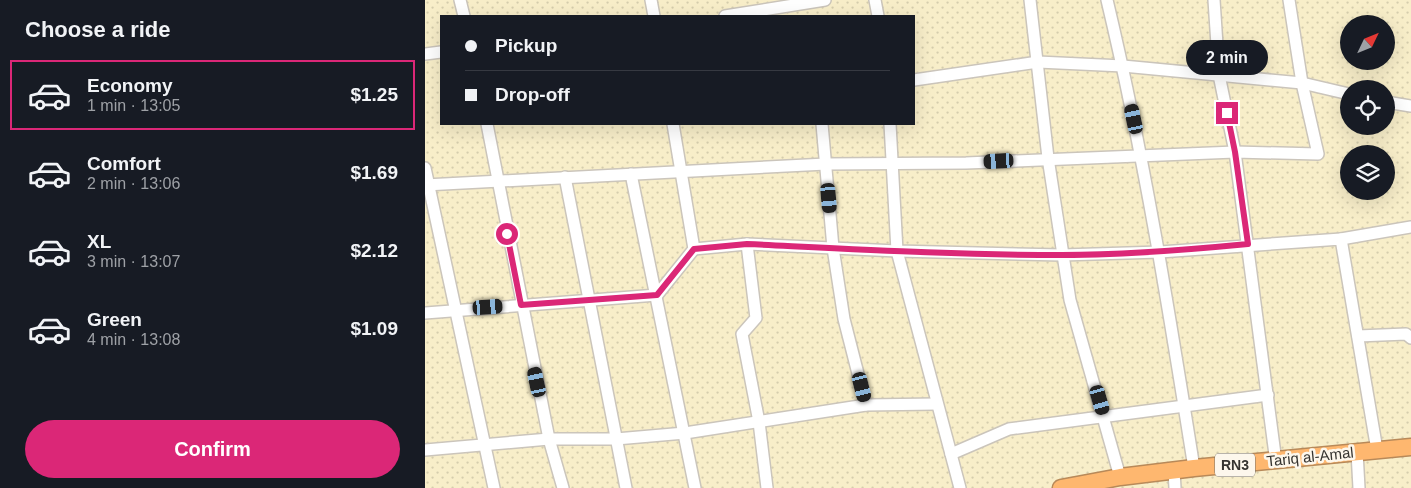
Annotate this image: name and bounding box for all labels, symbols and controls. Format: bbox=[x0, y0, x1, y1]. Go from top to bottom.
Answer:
north arrow bbox=[1340, 15, 1395, 70]
map controls bbox=[1340, 15, 1395, 200]
text: Choose a ride bbox=[25, 17, 170, 42]
text: Pickup bbox=[495, 35, 557, 56]
callout: 2 min bbox=[1186, 41, 1268, 76]
text: 2 min bbox=[1206, 49, 1248, 66]
icon: car bbox=[27, 73, 72, 118]
text: Economy bbox=[87, 75, 173, 96]
button: locate bbox=[1340, 80, 1395, 135]
text: $1.25 bbox=[350, 84, 398, 105]
text: Drop-off bbox=[495, 84, 570, 105]
text: 1 min · 13:05 bbox=[87, 97, 180, 114]
route end bbox=[1216, 102, 1238, 124]
car bbox=[1123, 103, 1144, 135]
button: layers bbox=[1340, 145, 1395, 200]
icon: car bbox=[27, 151, 72, 196]
text: Comfort bbox=[87, 153, 161, 174]
car bbox=[983, 153, 1014, 169]
text: $1.69 bbox=[350, 162, 398, 183]
text: 2 min · 13:06 bbox=[87, 175, 180, 192]
car bbox=[820, 182, 837, 214]
route start bbox=[496, 223, 518, 245]
icon: car bbox=[27, 229, 72, 274]
text: XL bbox=[87, 231, 111, 252]
text: $2.12 bbox=[350, 240, 398, 261]
text: 3 min · 13:07 bbox=[87, 253, 180, 270]
car bbox=[472, 298, 503, 316]
icon: car bbox=[27, 307, 72, 352]
text: Green bbox=[87, 309, 142, 330]
text: $1.09 bbox=[350, 318, 398, 339]
text: 4 min · 13:08 bbox=[87, 331, 180, 348]
car bbox=[526, 366, 547, 398]
car bbox=[851, 371, 872, 403]
car bbox=[1088, 384, 1111, 416]
button: Confirm bbox=[25, 420, 400, 478]
street label: Tariq al-Amal bbox=[1266, 443, 1354, 470]
road number: RN3 bbox=[1215, 454, 1255, 476]

